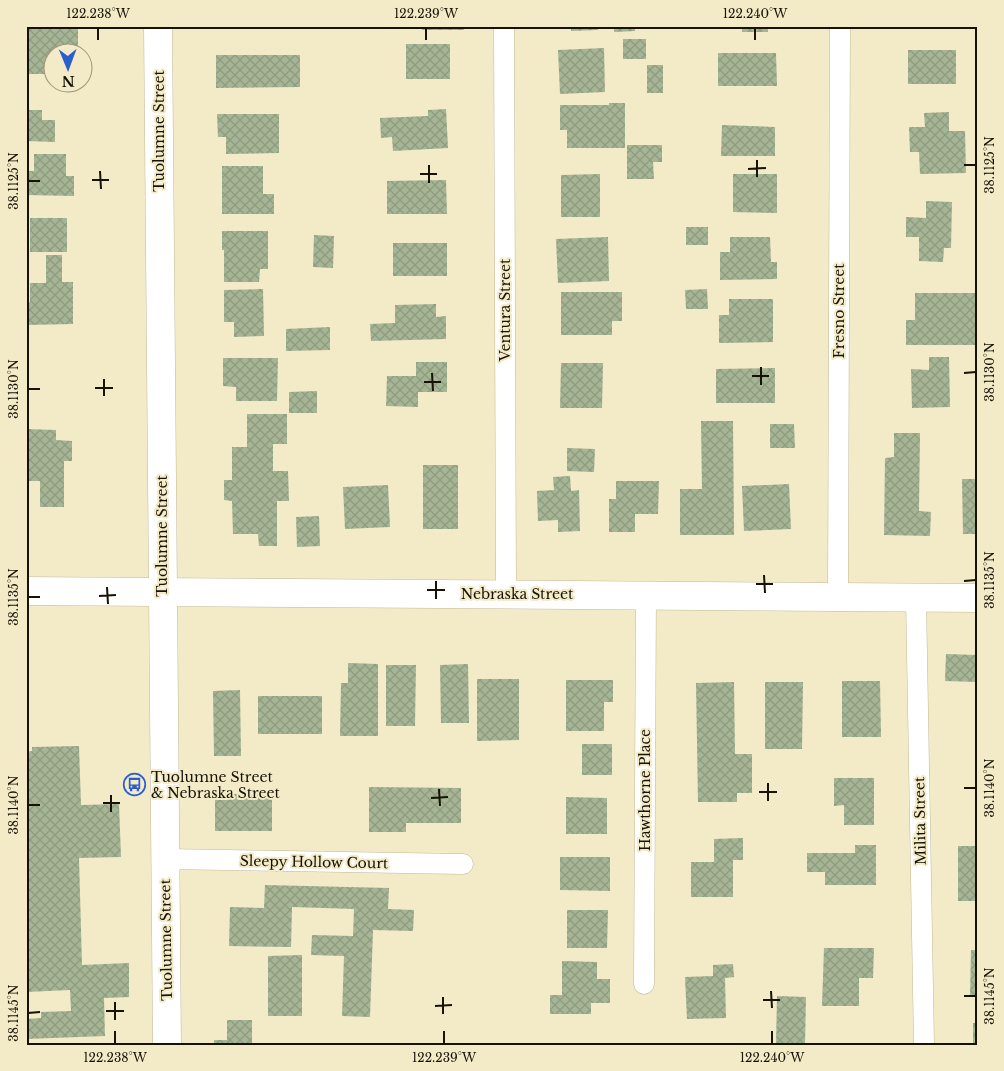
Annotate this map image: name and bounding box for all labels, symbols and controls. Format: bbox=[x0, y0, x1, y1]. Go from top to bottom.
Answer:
text: 122.238°W bbox=[66, 6, 131, 21]
text: 122.239°W bbox=[394, 6, 459, 21]
text: 122.240°W bbox=[723, 6, 788, 21]
north arrow bbox=[42, 42, 92, 92]
street label: Tuolumne Street bbox=[150, 69, 168, 192]
text: N bbox=[61, 72, 75, 90]
text: 38.1125°N bbox=[982, 136, 997, 194]
text: 38.1125°N bbox=[6, 152, 21, 210]
street label: Ventura Street bbox=[496, 258, 514, 362]
street label: Fresno Street bbox=[830, 263, 848, 359]
text: 38.1130°N bbox=[982, 342, 997, 402]
text: 38.1130°N bbox=[6, 359, 21, 419]
street label: Tuolumne Street bbox=[153, 474, 171, 597]
text: 38.1135°N bbox=[982, 551, 997, 609]
text: 38.1135°N bbox=[6, 568, 21, 626]
street label: Nebraska Street bbox=[461, 585, 574, 603]
street label: Hawthorne Place bbox=[636, 729, 654, 851]
text: 38.1140°N bbox=[982, 758, 997, 818]
place label: Tuolumne Street & Nebraska Street bbox=[151, 768, 281, 802]
bus stop icon: Tuolumne Street & Nebraska Street bbox=[123, 773, 147, 797]
text: 38.1140°N bbox=[6, 775, 21, 835]
street label: Milita Street bbox=[910, 776, 930, 865]
street label: Sleepy Hollow Court bbox=[240, 852, 389, 872]
street label: Tuolumne Street bbox=[156, 878, 176, 1001]
text: 38.1145°N bbox=[982, 967, 997, 1025]
text: 38.1145°N bbox=[6, 984, 21, 1042]
text: 122.238°W bbox=[83, 1050, 148, 1065]
text: 122.239°W bbox=[412, 1050, 477, 1065]
text: 122.240°W bbox=[740, 1050, 805, 1065]

